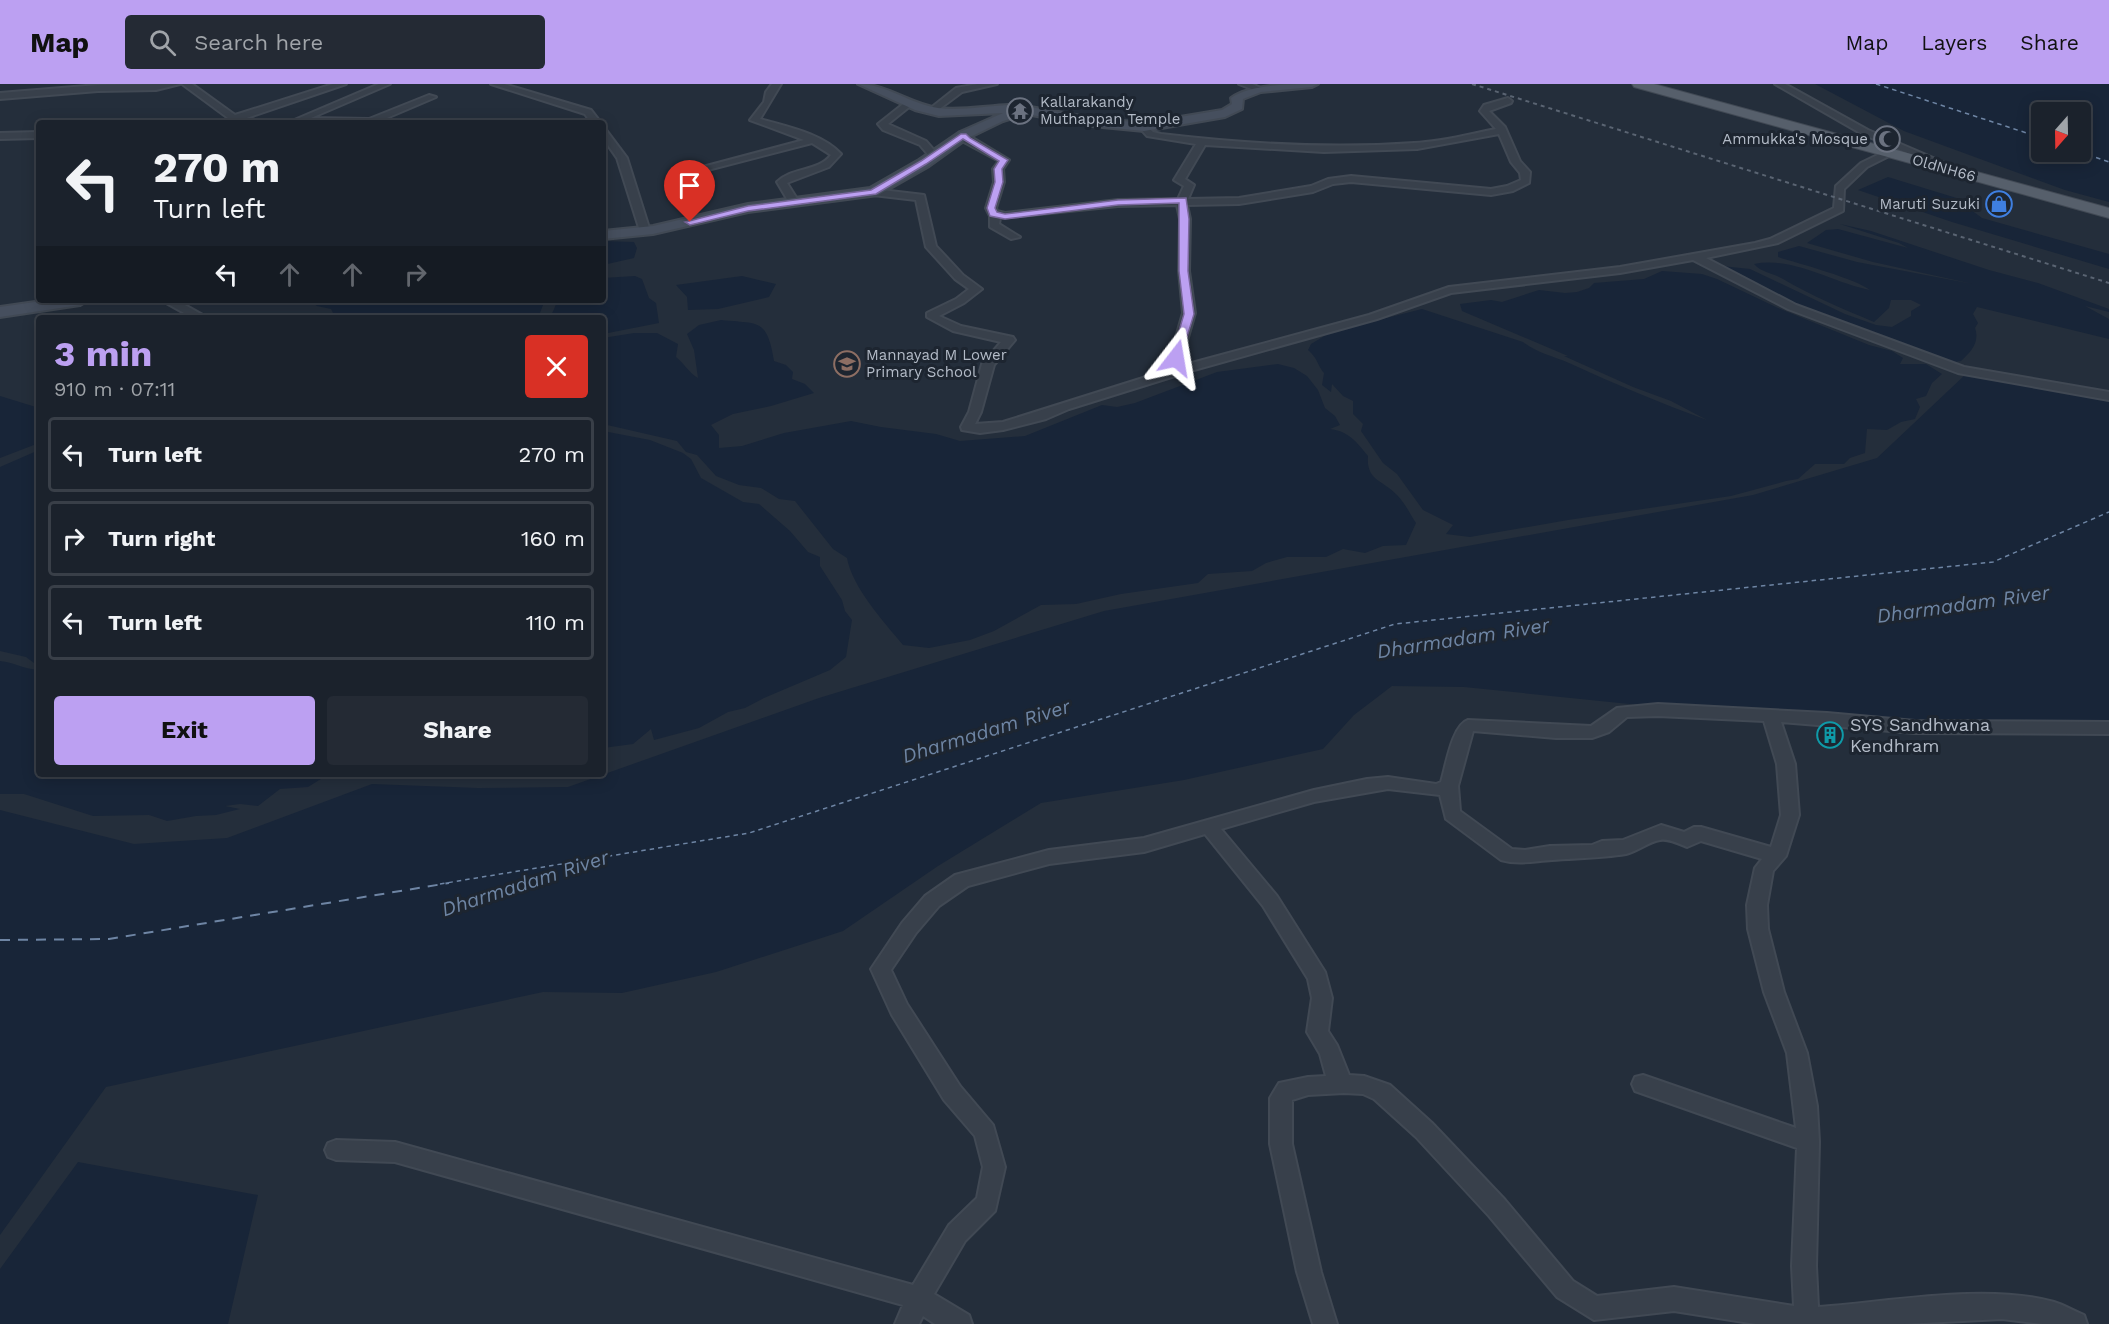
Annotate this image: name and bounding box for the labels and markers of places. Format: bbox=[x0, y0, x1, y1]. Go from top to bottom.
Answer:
place label: Kallarakandy Muthappan Temple bbox=[1040, 93, 1180, 128]
temple icon: Kallarakandy Muthappan Temple bbox=[1005, 96, 1035, 126]
mosque icon: Ammukka's Mosque bbox=[1872, 124, 1902, 154]
place label: Ammukka's Mosque bbox=[1722, 130, 1868, 148]
pin bbox=[664, 160, 715, 222]
shop icon: Maruti Suzuki bbox=[1984, 189, 2014, 219]
place label: Maruti Suzuki bbox=[1879, 195, 1980, 213]
place label: Mannayad M Lower Primary School bbox=[866, 346, 1007, 381]
school or university icon: Mannayad M Lower Primary School bbox=[832, 349, 862, 379]
place label: SYS Sandhwana Kendhram bbox=[1850, 714, 1990, 756]
building icon: SYS Sandhwana Kendhram bbox=[1815, 720, 1845, 750]

